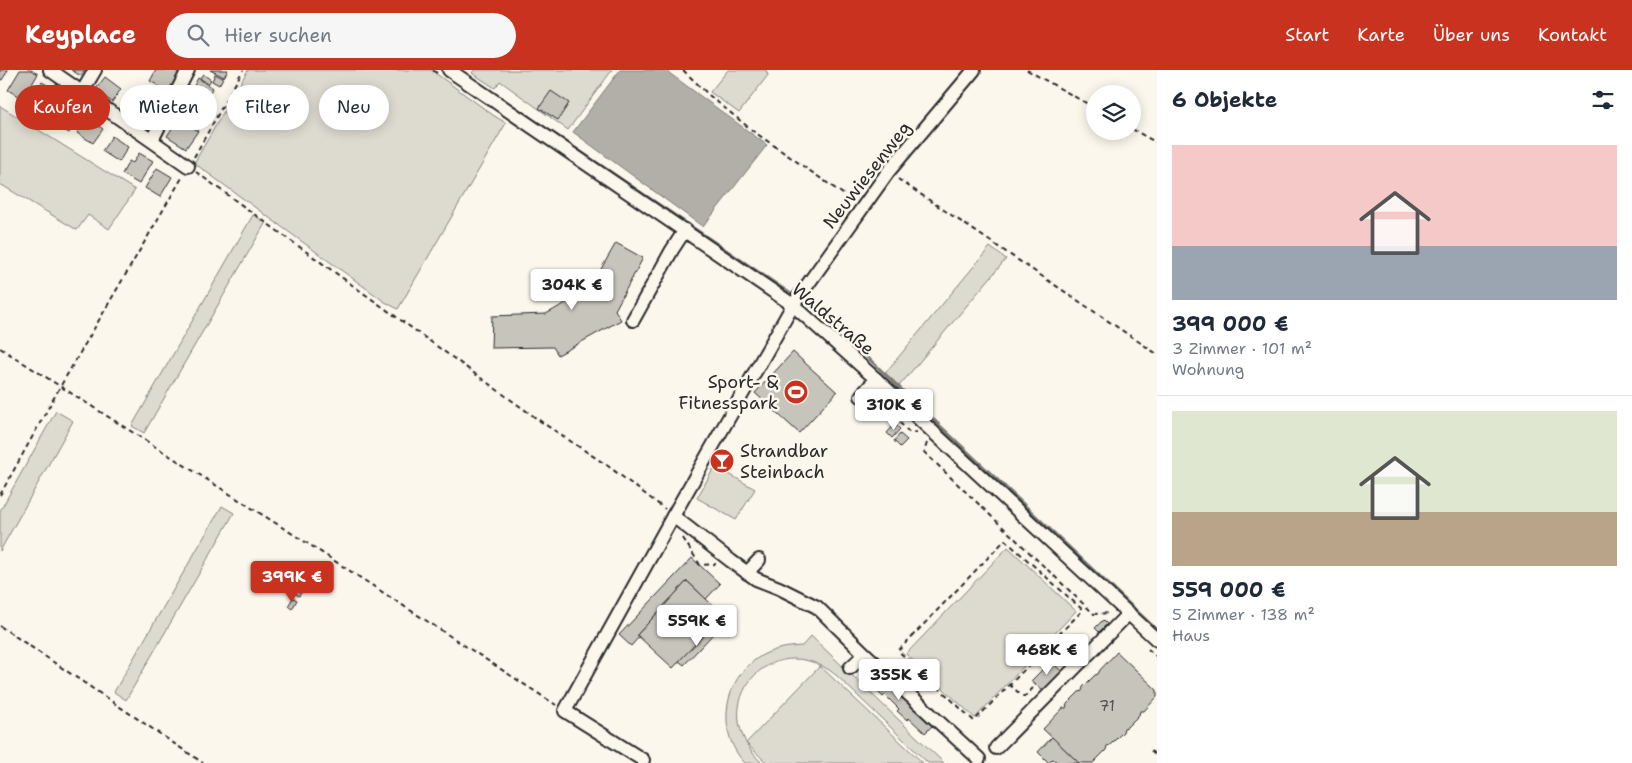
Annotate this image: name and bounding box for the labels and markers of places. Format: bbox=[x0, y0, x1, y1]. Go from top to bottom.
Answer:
pin: 304K € bbox=[531, 268, 613, 311]
place label: Sport- & Fitnesspark bbox=[678, 370, 779, 415]
sports icon: Sport- & Fitnesspark bbox=[783, 379, 809, 405]
pin: 310K € bbox=[853, 388, 935, 431]
place label: Strandbar Steinbach bbox=[740, 439, 828, 484]
bar icon: Strandbar Steinbach bbox=[709, 448, 735, 474]
pin: 399K € bbox=[251, 560, 333, 603]
pin: 559K € bbox=[656, 604, 738, 647]
pin: 468K € bbox=[1006, 634, 1088, 676]
pin: 355K € bbox=[858, 658, 940, 701]

